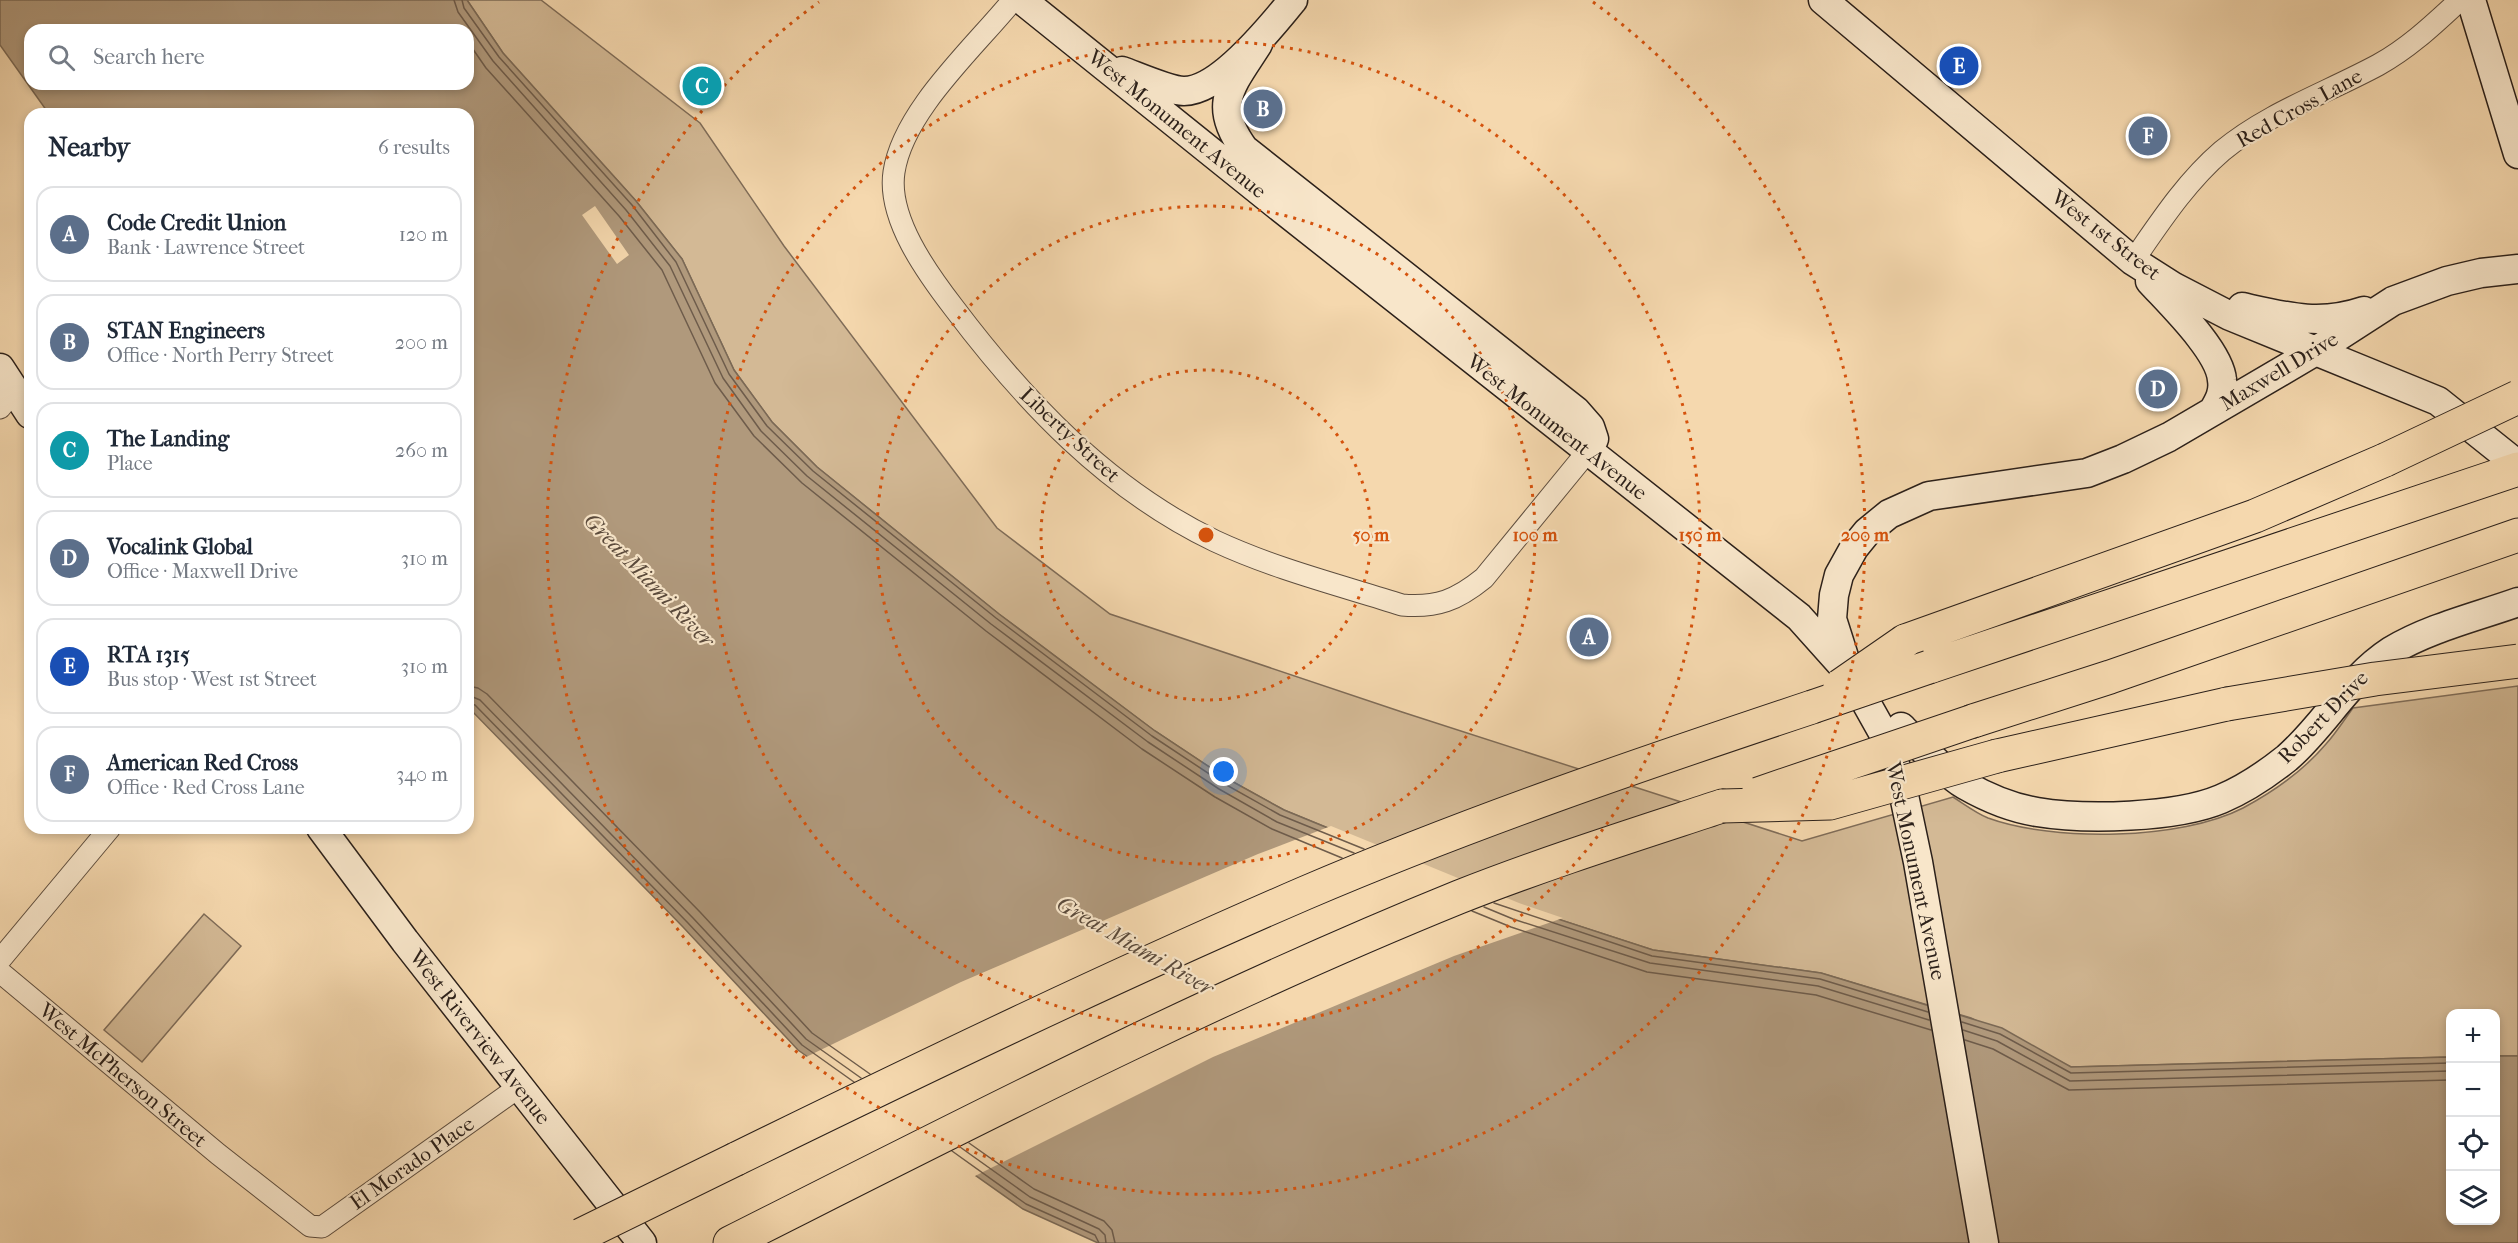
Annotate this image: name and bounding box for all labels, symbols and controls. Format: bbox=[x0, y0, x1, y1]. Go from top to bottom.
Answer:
search box bbox=[24, 24, 474, 90]
icon: search bbox=[45, 41, 78, 74]
text: Search here bbox=[93, 44, 205, 70]
street label: West Monument Avenue bbox=[1082, 44, 1271, 203]
pin: E bbox=[1940, 44, 1978, 88]
pin: C bbox=[682, 64, 722, 109]
street label: Red Cross Lane bbox=[2232, 64, 2366, 152]
pin: B bbox=[1244, 86, 1282, 132]
pin: F bbox=[2128, 114, 2168, 158]
text: Nearby bbox=[48, 132, 130, 163]
text: 6 results bbox=[378, 136, 450, 159]
street label: West 1st Street bbox=[2046, 184, 2166, 285]
text: Code Credit Union bbox=[107, 210, 286, 236]
text: A bbox=[63, 223, 76, 246]
text: 120 m bbox=[399, 223, 448, 246]
text: Bank · Lawrence Street bbox=[107, 236, 305, 259]
text: STAN Engineers bbox=[107, 318, 265, 344]
street label: Maxwell Drive bbox=[2216, 327, 2342, 415]
text: B bbox=[63, 331, 76, 354]
text: 200 m bbox=[395, 331, 448, 354]
text: Office · North Perry Street bbox=[107, 344, 334, 367]
street label: West Monument Avenue bbox=[1461, 349, 1652, 505]
pin: D bbox=[2138, 366, 2178, 412]
street label: Liberty Street bbox=[1015, 383, 1125, 488]
text: The Landing bbox=[107, 426, 229, 452]
text: C bbox=[63, 439, 76, 462]
text: 260 m bbox=[395, 439, 448, 462]
text: Place bbox=[107, 452, 153, 475]
water label: Great Miami River bbox=[578, 507, 721, 654]
centre of rings bbox=[1196, 525, 1216, 545]
text: 50 m bbox=[1353, 525, 1390, 546]
text: 100 m bbox=[1512, 525, 1559, 546]
text: 150 m bbox=[1679, 525, 1722, 546]
text: 200 m bbox=[1841, 525, 1890, 546]
text: Vocalink Global bbox=[107, 534, 253, 560]
text: D bbox=[62, 547, 77, 570]
text: 310 m bbox=[401, 547, 448, 570]
text: Office · Maxwell Drive bbox=[107, 560, 298, 583]
pin: A bbox=[1570, 614, 1608, 660]
text: RTA 1315 bbox=[107, 642, 190, 668]
text: E bbox=[63, 655, 76, 678]
text: 310 m bbox=[401, 655, 448, 678]
street label: Robert Drive bbox=[2273, 666, 2373, 768]
text: Bus stop · West 1st Street bbox=[107, 668, 317, 691]
text: American Red Cross bbox=[107, 750, 298, 776]
your location bbox=[1209, 757, 1238, 786]
street label: West Monument Avenue bbox=[1881, 759, 1951, 982]
text: F bbox=[64, 763, 75, 786]
text: 340 m bbox=[396, 763, 448, 786]
text: Office · Red Cross Lane bbox=[107, 776, 305, 799]
water label: Great Miami River bbox=[1052, 891, 1220, 1002]
street label: West Riverview Avenue bbox=[404, 944, 556, 1129]
street label: West McPherson Street bbox=[33, 997, 212, 1152]
map controls bbox=[2446, 1009, 2500, 1225]
button: + bbox=[2446, 1009, 2500, 1063]
button: − bbox=[2446, 1063, 2500, 1117]
street label: El Morado Place bbox=[345, 1111, 479, 1215]
button: locate bbox=[2446, 1117, 2500, 1171]
button: layers bbox=[2446, 1171, 2500, 1225]

